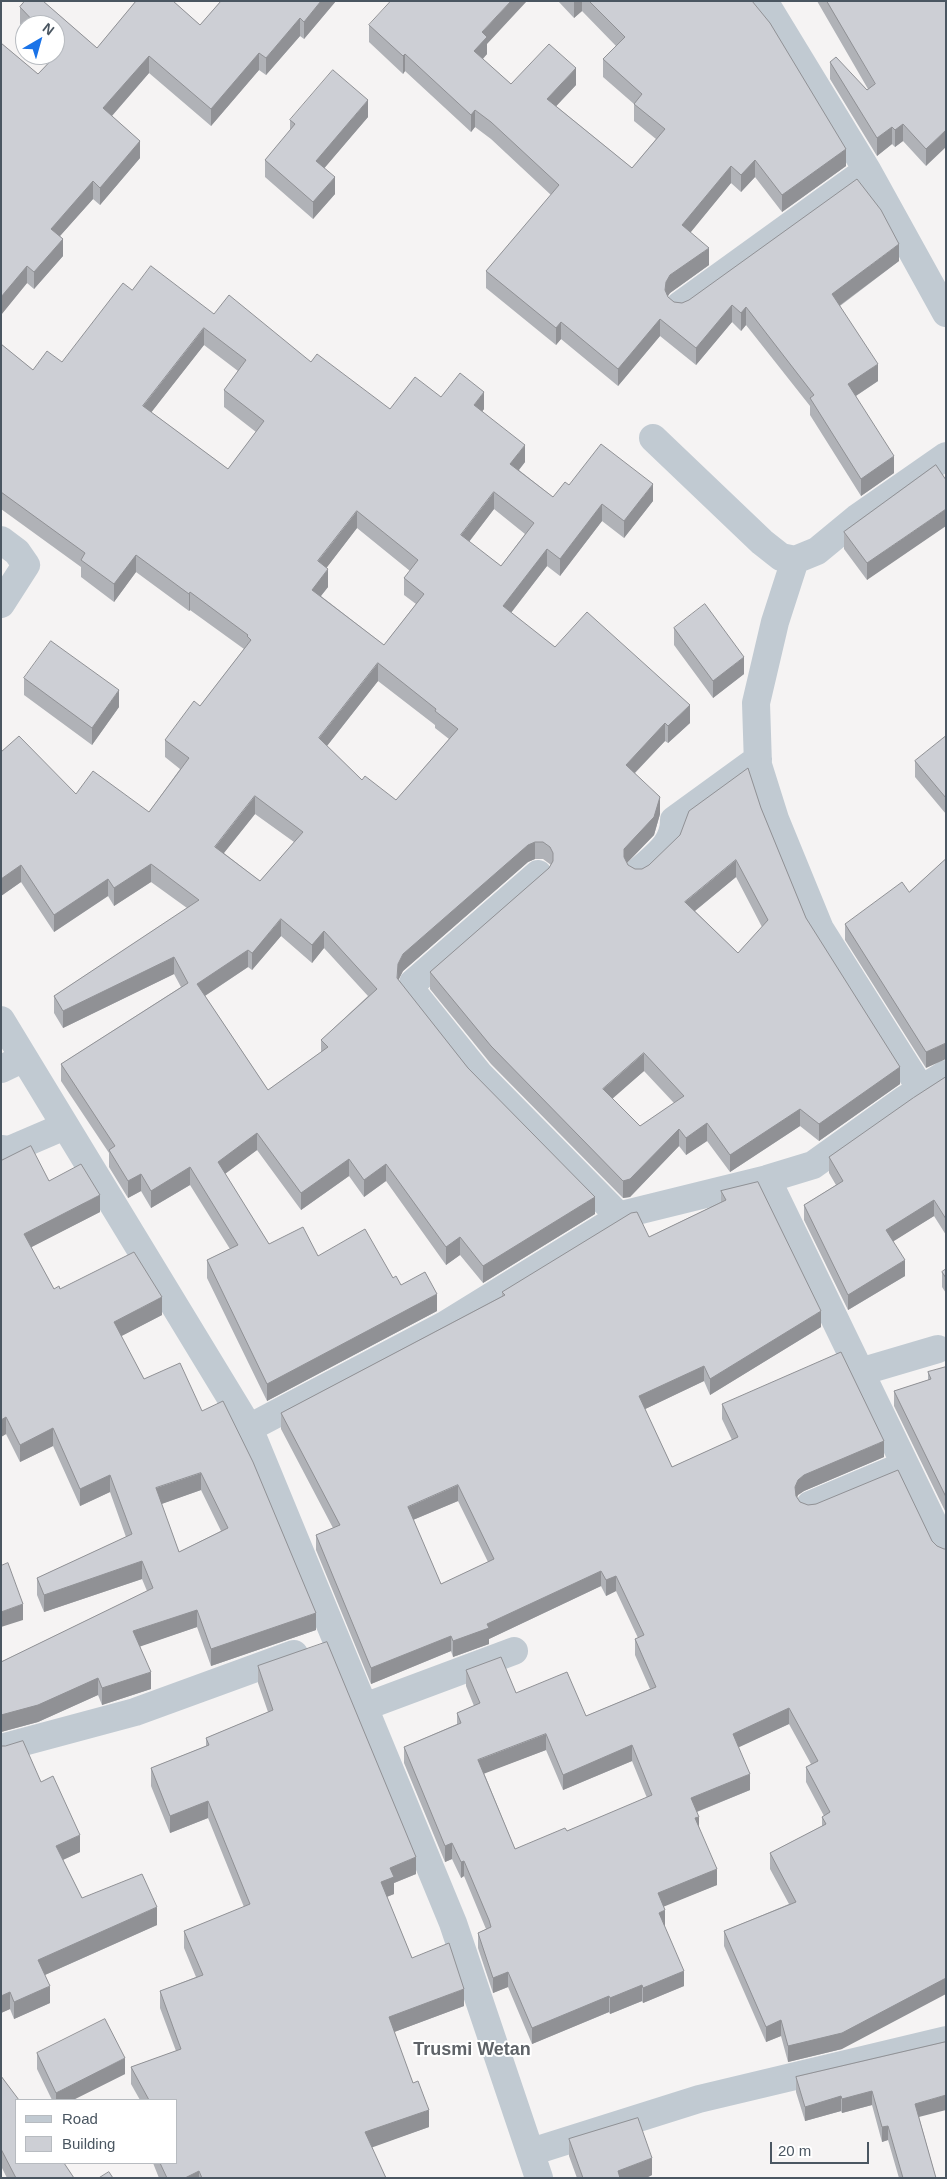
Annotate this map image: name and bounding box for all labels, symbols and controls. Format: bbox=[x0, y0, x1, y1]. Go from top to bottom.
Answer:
north arrow bbox=[15, 15, 65, 65]
text: N bbox=[40, 20, 58, 38]
district label: Trusmi Wetan bbox=[413, 2039, 531, 2061]
legend bbox=[15, 2099, 178, 2164]
text: Road bbox=[62, 2110, 98, 2127]
scale bar bbox=[772, 2132, 871, 2164]
text: Building bbox=[62, 2135, 115, 2152]
text: 20 m bbox=[778, 2142, 811, 2159]

